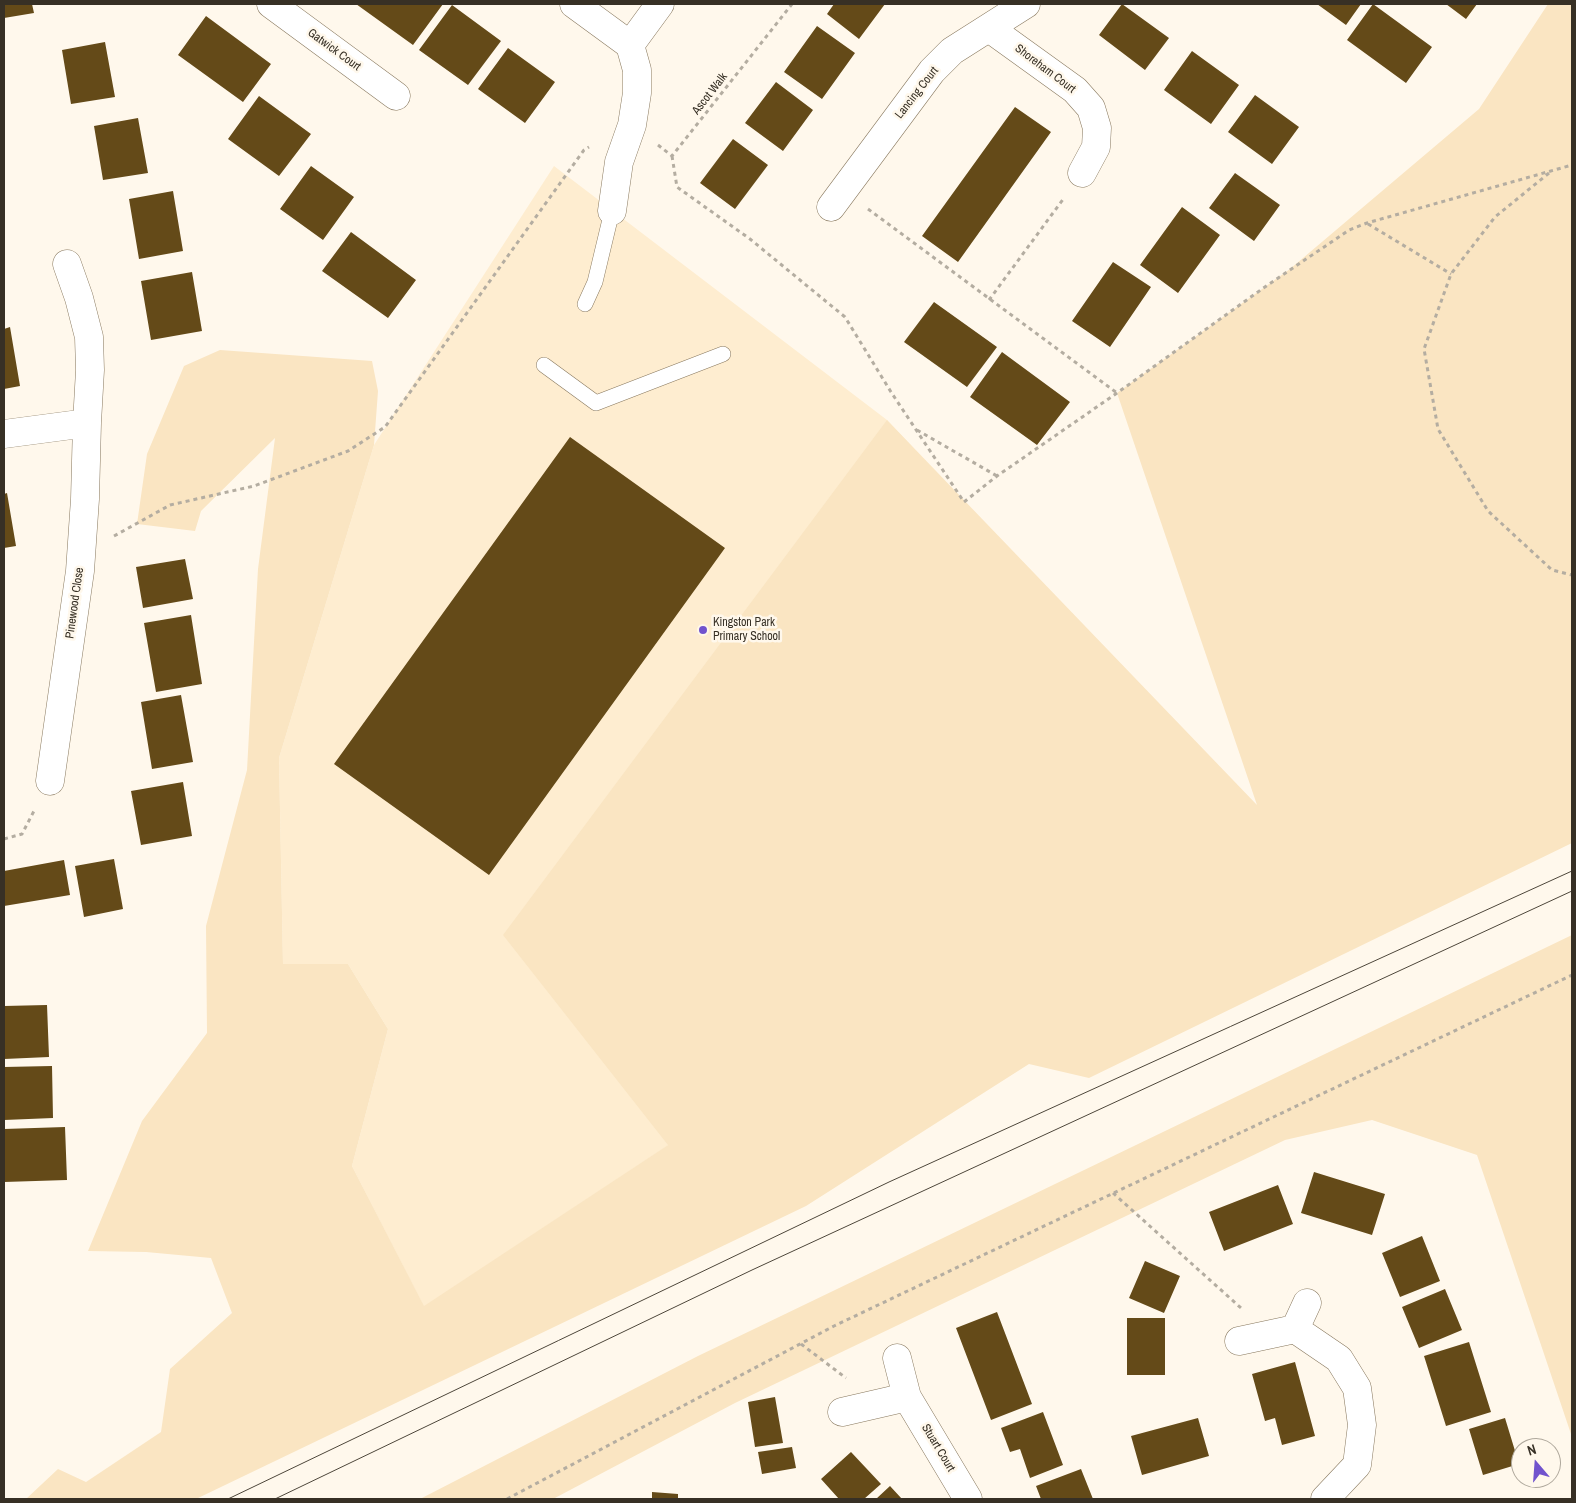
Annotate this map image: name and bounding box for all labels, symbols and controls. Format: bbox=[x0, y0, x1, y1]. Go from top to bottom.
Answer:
street label: Gatwick Court bbox=[305, 26, 363, 74]
street label: Shoreham Court bbox=[1012, 42, 1078, 96]
street label: Lancing Court bbox=[892, 64, 942, 122]
street label: Ascot Walk bbox=[689, 70, 731, 118]
street label: Pinewood Close bbox=[63, 567, 87, 639]
place label: Kingston Park Primary School bbox=[713, 616, 780, 644]
marker: Kingston Park Primary School bbox=[697, 624, 709, 636]
street label: Stuart Court bbox=[918, 1422, 958, 1474]
north arrow bbox=[1511, 1438, 1561, 1488]
text: N bbox=[1525, 1440, 1538, 1460]

